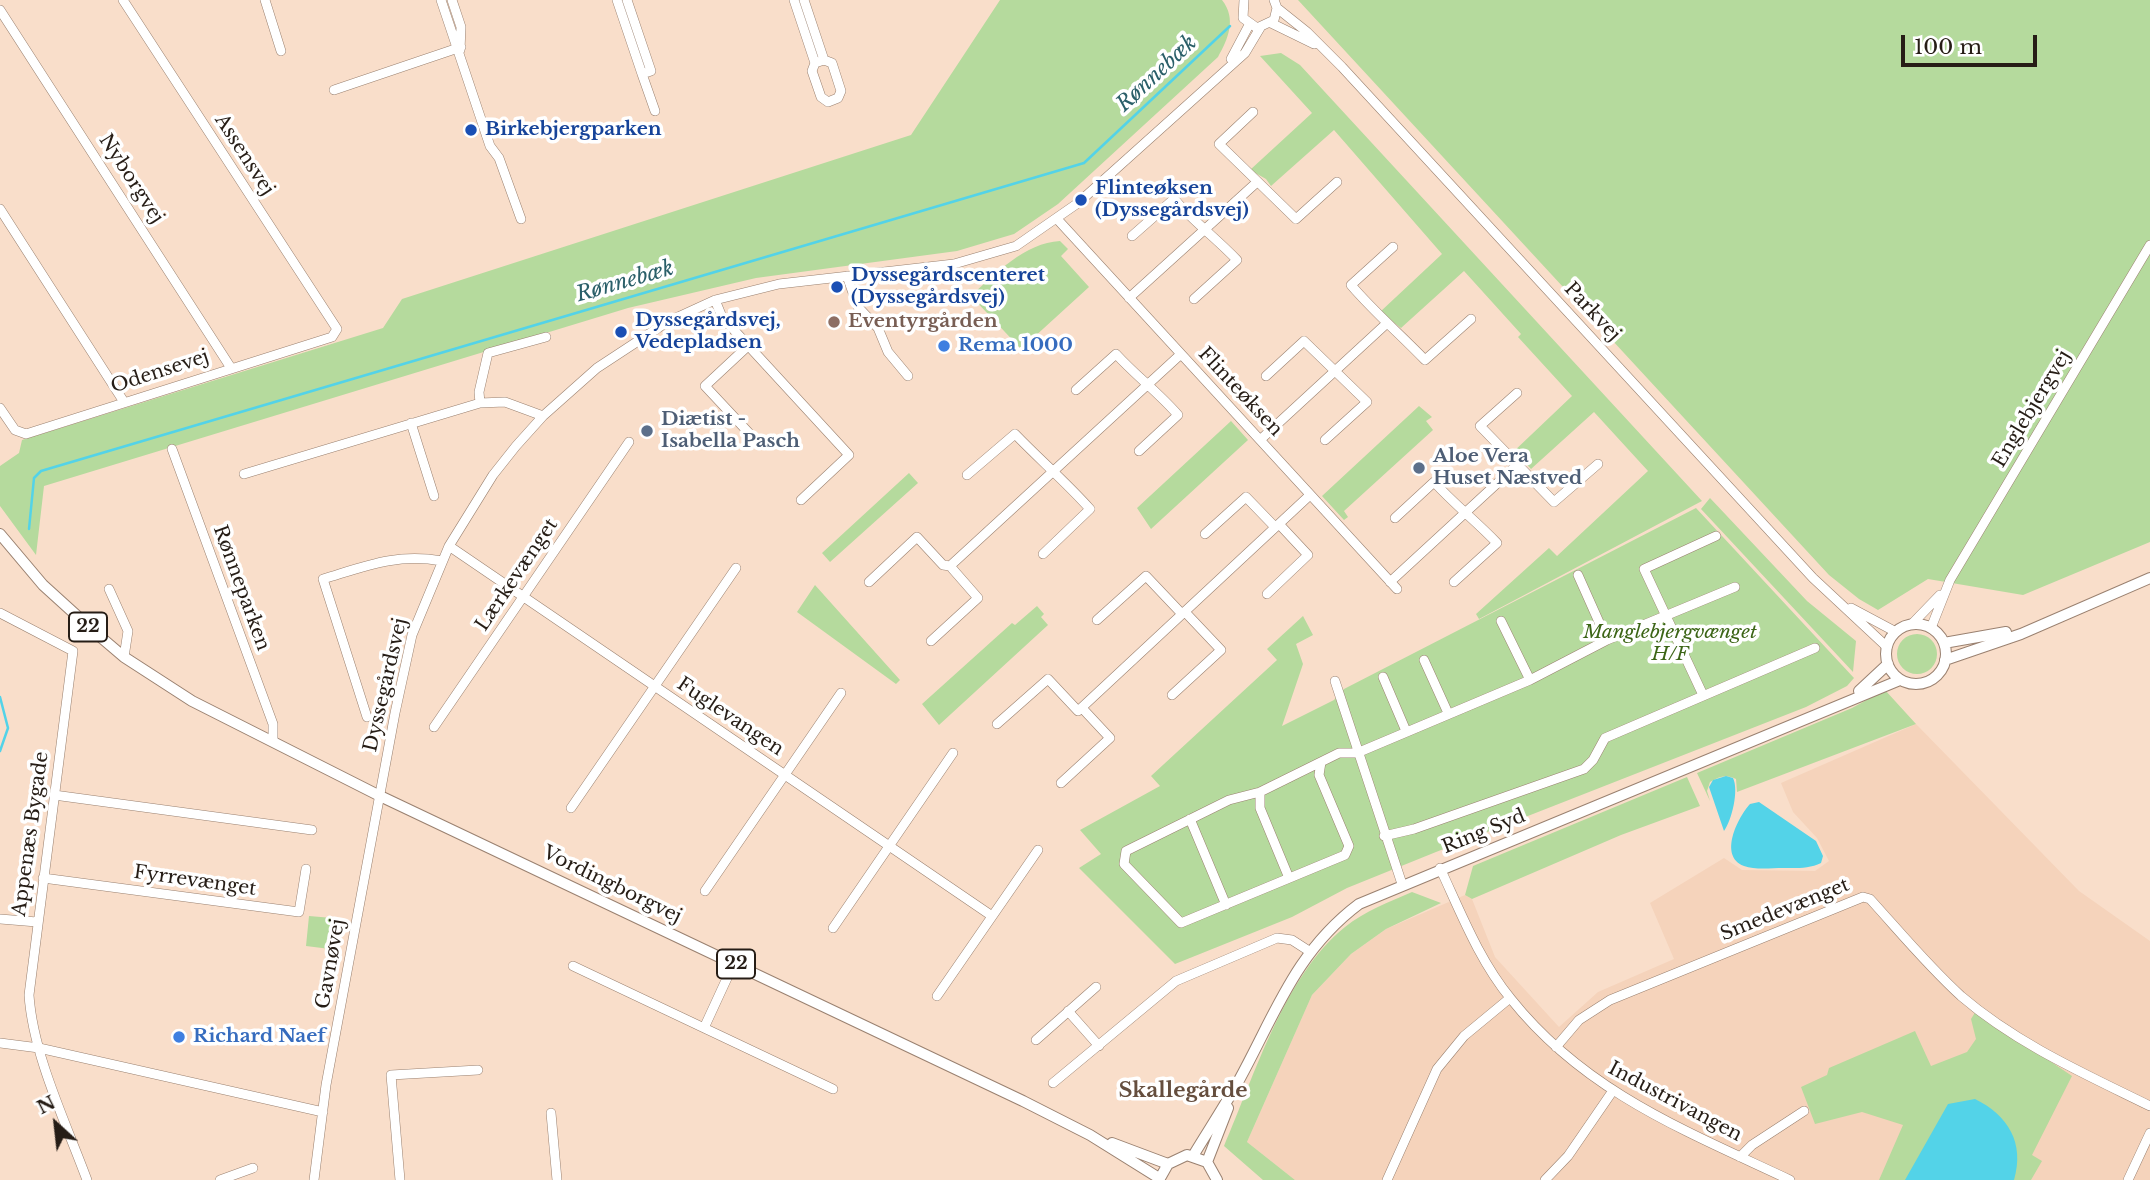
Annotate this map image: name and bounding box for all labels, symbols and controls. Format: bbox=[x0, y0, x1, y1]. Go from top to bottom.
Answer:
scale bar bbox=[1905, 21, 2042, 65]
water label: Rønnebæk bbox=[1112, 31, 1202, 117]
text: 100 m bbox=[1914, 34, 1982, 60]
street label: Assensvej bbox=[209, 110, 279, 200]
place label: Birkebjergparken bbox=[485, 119, 662, 141]
marker: Birkebjergparken bbox=[463, 122, 479, 138]
street label: Nyborgvej bbox=[94, 130, 168, 228]
place label: Flinteøksen (Dyssegårdsvej) bbox=[1095, 178, 1249, 222]
marker: Flinteøksen (Dyssegårdsvej) bbox=[1073, 192, 1089, 208]
water label: Rønnebæk bbox=[573, 256, 677, 308]
place label: Dyssegårdscenteret (Dyssegårdsvej) bbox=[851, 265, 1045, 309]
street label: Parkvej bbox=[1559, 278, 1625, 346]
marker: Dyssegårdscenteret (Dyssegårdsvej) bbox=[829, 279, 845, 295]
place label: Dyssegårdsvej, Vedepladsen bbox=[635, 310, 781, 354]
place label: Eventyrgården bbox=[848, 311, 998, 333]
marker: Eventyrgården bbox=[826, 314, 842, 330]
marker: Dyssegårdsvej, Vedepladsen bbox=[613, 324, 629, 340]
place label: Rema 1000 bbox=[958, 335, 1073, 357]
marker: Rema 1000 bbox=[936, 338, 952, 354]
street label: Flinteøksen bbox=[1193, 343, 1287, 441]
street label: Odensevej bbox=[108, 345, 212, 399]
street label: Englebjergvej bbox=[1988, 346, 2076, 472]
place label: Diætist - Isabella Pasch bbox=[661, 409, 800, 453]
marker: Diætist - Isabella Pasch bbox=[639, 423, 655, 439]
place label: Aloe Vera Huset Næstved bbox=[1433, 446, 1582, 490]
marker: Aloe Vera Huset Næstved bbox=[1411, 460, 1427, 476]
street label: Lærkevænget bbox=[471, 514, 563, 636]
street label: Rønneparken bbox=[208, 522, 274, 654]
road number: 22 bbox=[69, 612, 107, 642]
street label: Dyssegårdsvej bbox=[360, 616, 412, 754]
park label: Manglebjergvænget H/F bbox=[1583, 622, 1757, 666]
street label: Fuglevangen bbox=[672, 673, 788, 761]
street label: Appenæs Bygade bbox=[8, 750, 54, 918]
street label: Ring Syd bbox=[1439, 805, 1529, 859]
street label: Vordingborgvej bbox=[539, 842, 685, 928]
street label: Fyrrevænget bbox=[132, 861, 258, 901]
street label: Smedevænget bbox=[1717, 874, 1853, 946]
street label: Gavnøvej bbox=[312, 917, 350, 1011]
road number: 22 bbox=[717, 950, 755, 979]
place label: Richard Naef bbox=[193, 1026, 326, 1048]
marker: Richard Naef bbox=[171, 1029, 187, 1045]
street label: Industrivangen bbox=[1604, 1057, 1746, 1147]
district label: Skallegårde bbox=[1118, 1078, 1248, 1104]
north arrow bbox=[21, 1089, 91, 1159]
text: N bbox=[33, 1091, 59, 1119]

